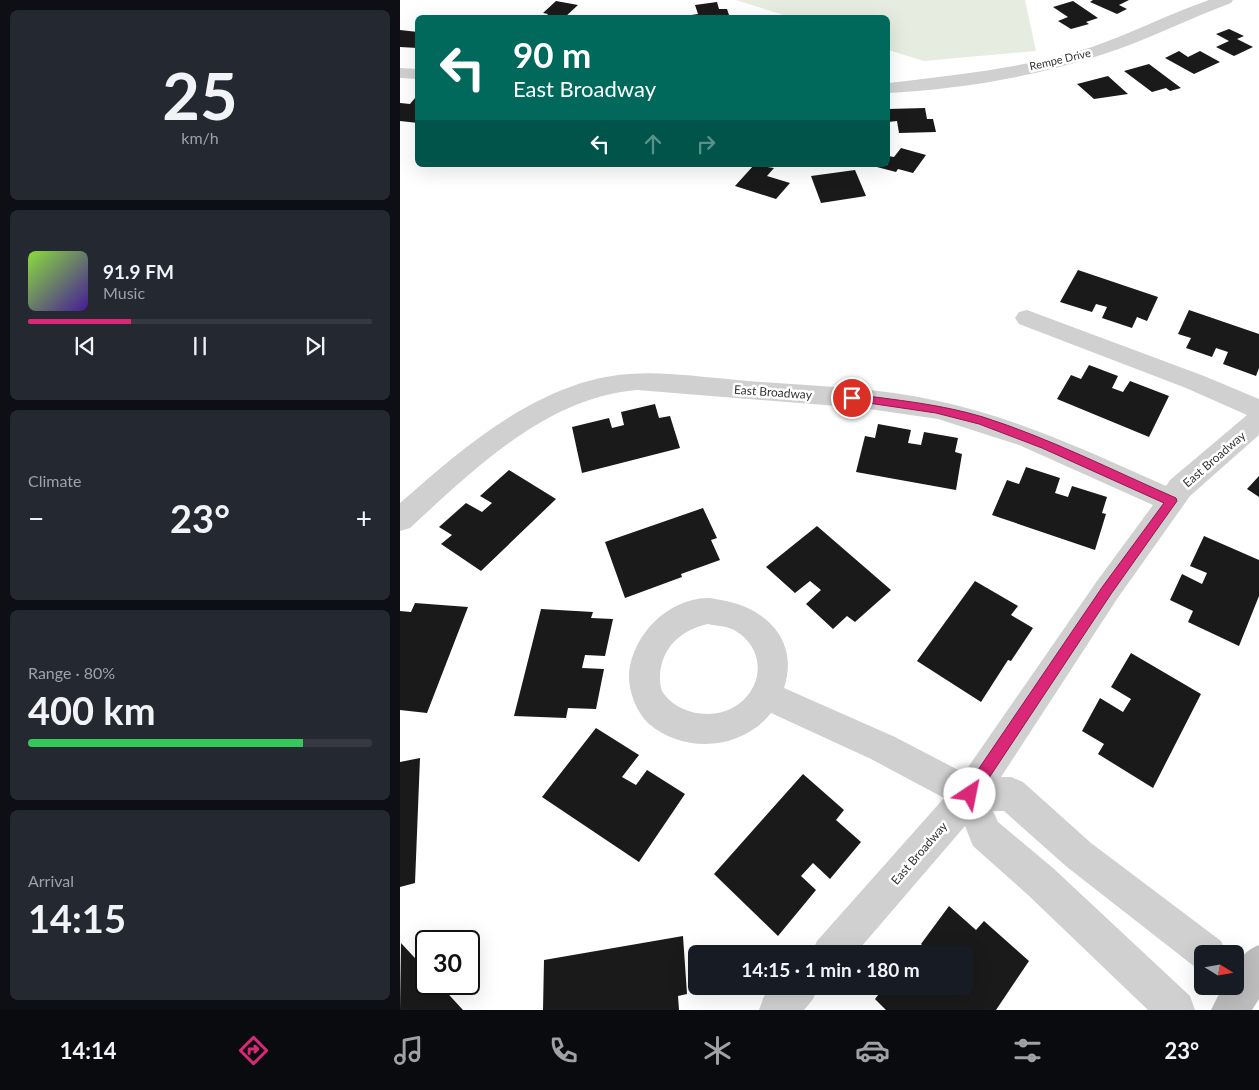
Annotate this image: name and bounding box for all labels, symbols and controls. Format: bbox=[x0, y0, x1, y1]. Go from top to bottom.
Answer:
text: 90 m bbox=[513, 33, 591, 75]
icon: left bbox=[430, 35, 495, 100]
street label: Rempe Drive bbox=[1028, 46, 1092, 72]
text: 25 bbox=[162, 56, 238, 134]
text: East Broadway bbox=[513, 75, 656, 102]
text: km/h bbox=[181, 128, 219, 147]
icon: left bbox=[586, 130, 614, 158]
icon: ahead bbox=[639, 130, 667, 158]
icon: right bbox=[692, 130, 720, 158]
text: 91.9 FM bbox=[103, 260, 174, 283]
text: Music bbox=[103, 283, 145, 302]
icon: previous bbox=[71, 332, 99, 360]
icon: pause bbox=[186, 332, 214, 360]
icon: next bbox=[301, 332, 329, 360]
pin bbox=[831, 377, 873, 419]
street label: East Broadway bbox=[734, 382, 813, 402]
icon: arrive bbox=[838, 384, 866, 412]
street label: East Broadway bbox=[1180, 427, 1249, 490]
text: Climate bbox=[28, 471, 81, 490]
text: 23° bbox=[170, 495, 230, 541]
text: − bbox=[28, 501, 44, 535]
text: + bbox=[356, 501, 372, 535]
text: Range · 80% bbox=[28, 663, 115, 682]
text: 400 km bbox=[28, 687, 156, 733]
position arrow bbox=[943, 767, 995, 819]
street label: East Broadway bbox=[888, 818, 951, 887]
text: Arrival bbox=[28, 871, 74, 890]
text: 14:15 bbox=[28, 895, 126, 941]
speed limit sign: 30 bbox=[415, 930, 480, 995]
north arrow bbox=[1194, 945, 1244, 995]
map controls bbox=[1194, 945, 1244, 995]
text: 14:15 · 1 min · 180 m bbox=[741, 958, 920, 981]
icon: directions bbox=[236, 1033, 271, 1068]
icon: music bbox=[391, 1033, 426, 1068]
icon: phone bbox=[546, 1033, 581, 1068]
icon: climate bbox=[700, 1033, 735, 1068]
icon: car bbox=[855, 1033, 890, 1068]
icon: filters bbox=[1010, 1033, 1045, 1068]
text: 14:14 bbox=[60, 1037, 117, 1064]
text: 23° bbox=[1164, 1037, 1199, 1064]

